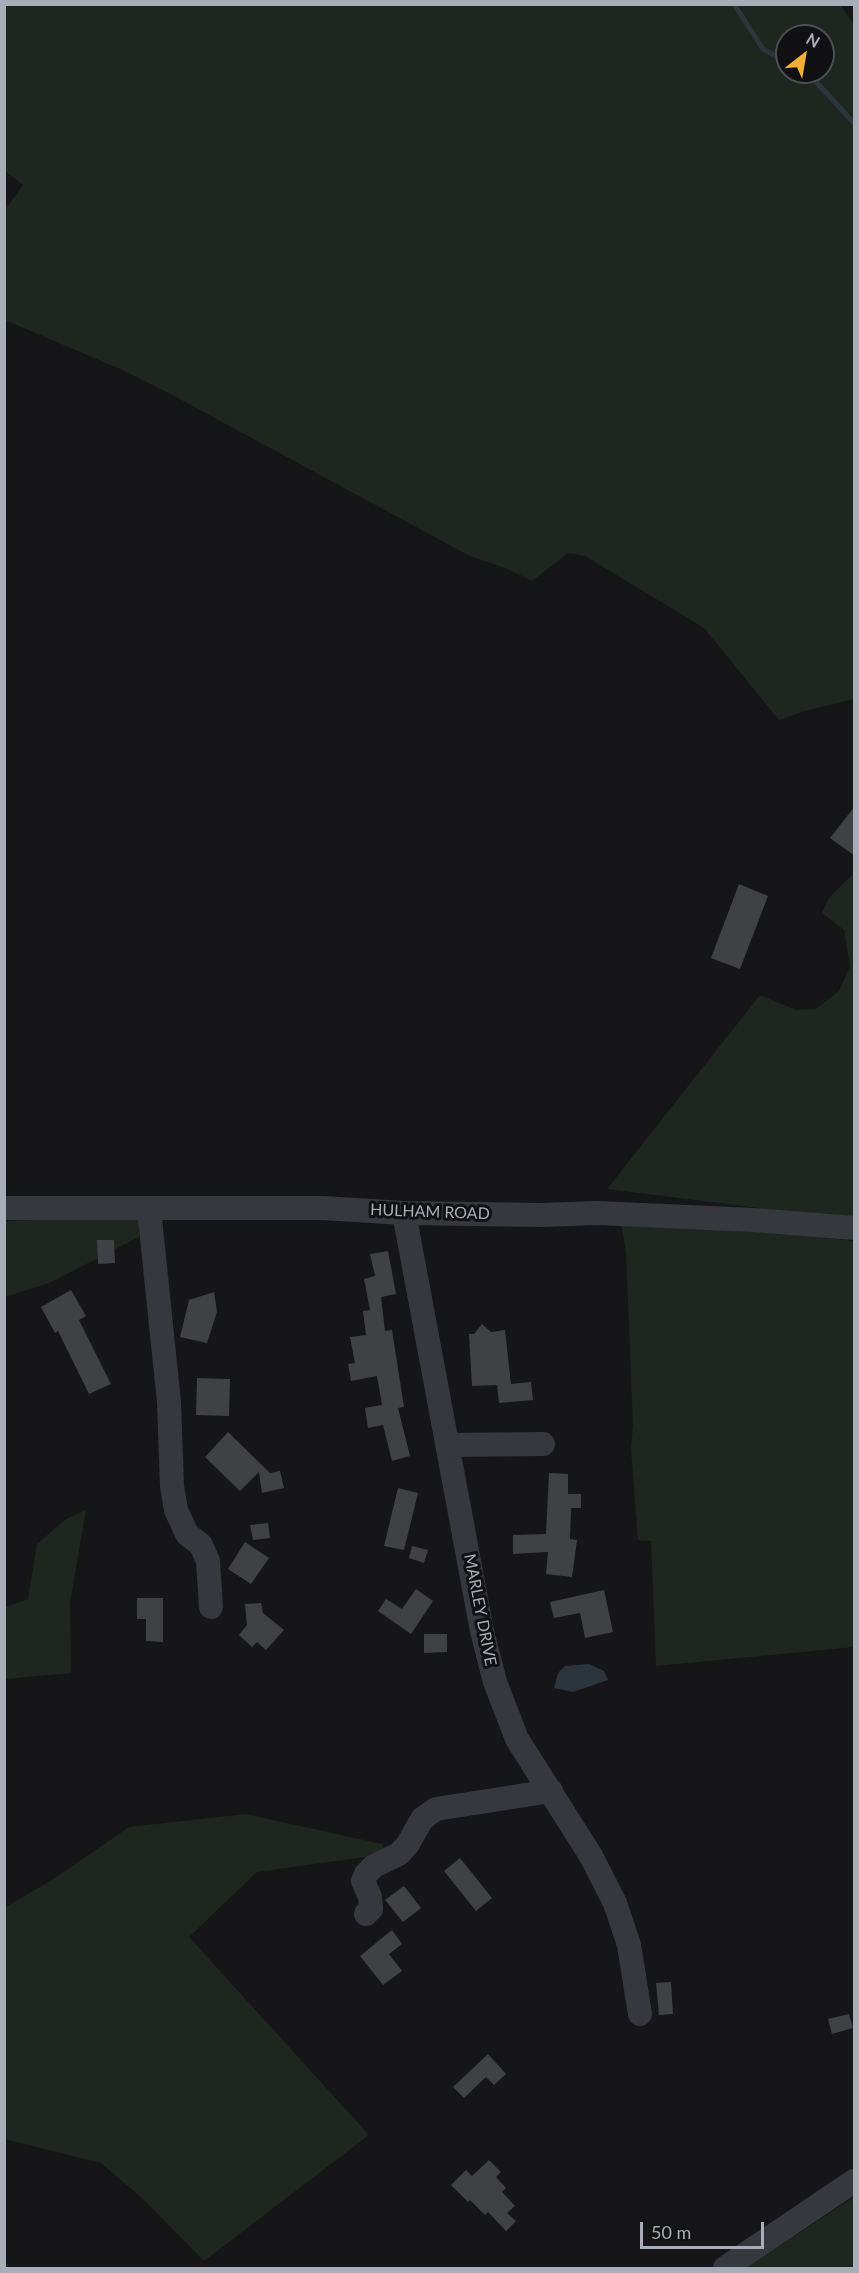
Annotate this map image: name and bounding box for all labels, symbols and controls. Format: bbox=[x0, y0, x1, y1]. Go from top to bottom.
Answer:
north arrow bbox=[775, 24, 835, 84]
text: N bbox=[803, 29, 824, 51]
street label: HULHAM ROAD bbox=[370, 1200, 490, 1224]
street label: MARLEY DRIVE bbox=[460, 1552, 500, 1668]
scale bar bbox=[643, 2210, 768, 2248]
text: 50 m bbox=[651, 2221, 691, 2243]

